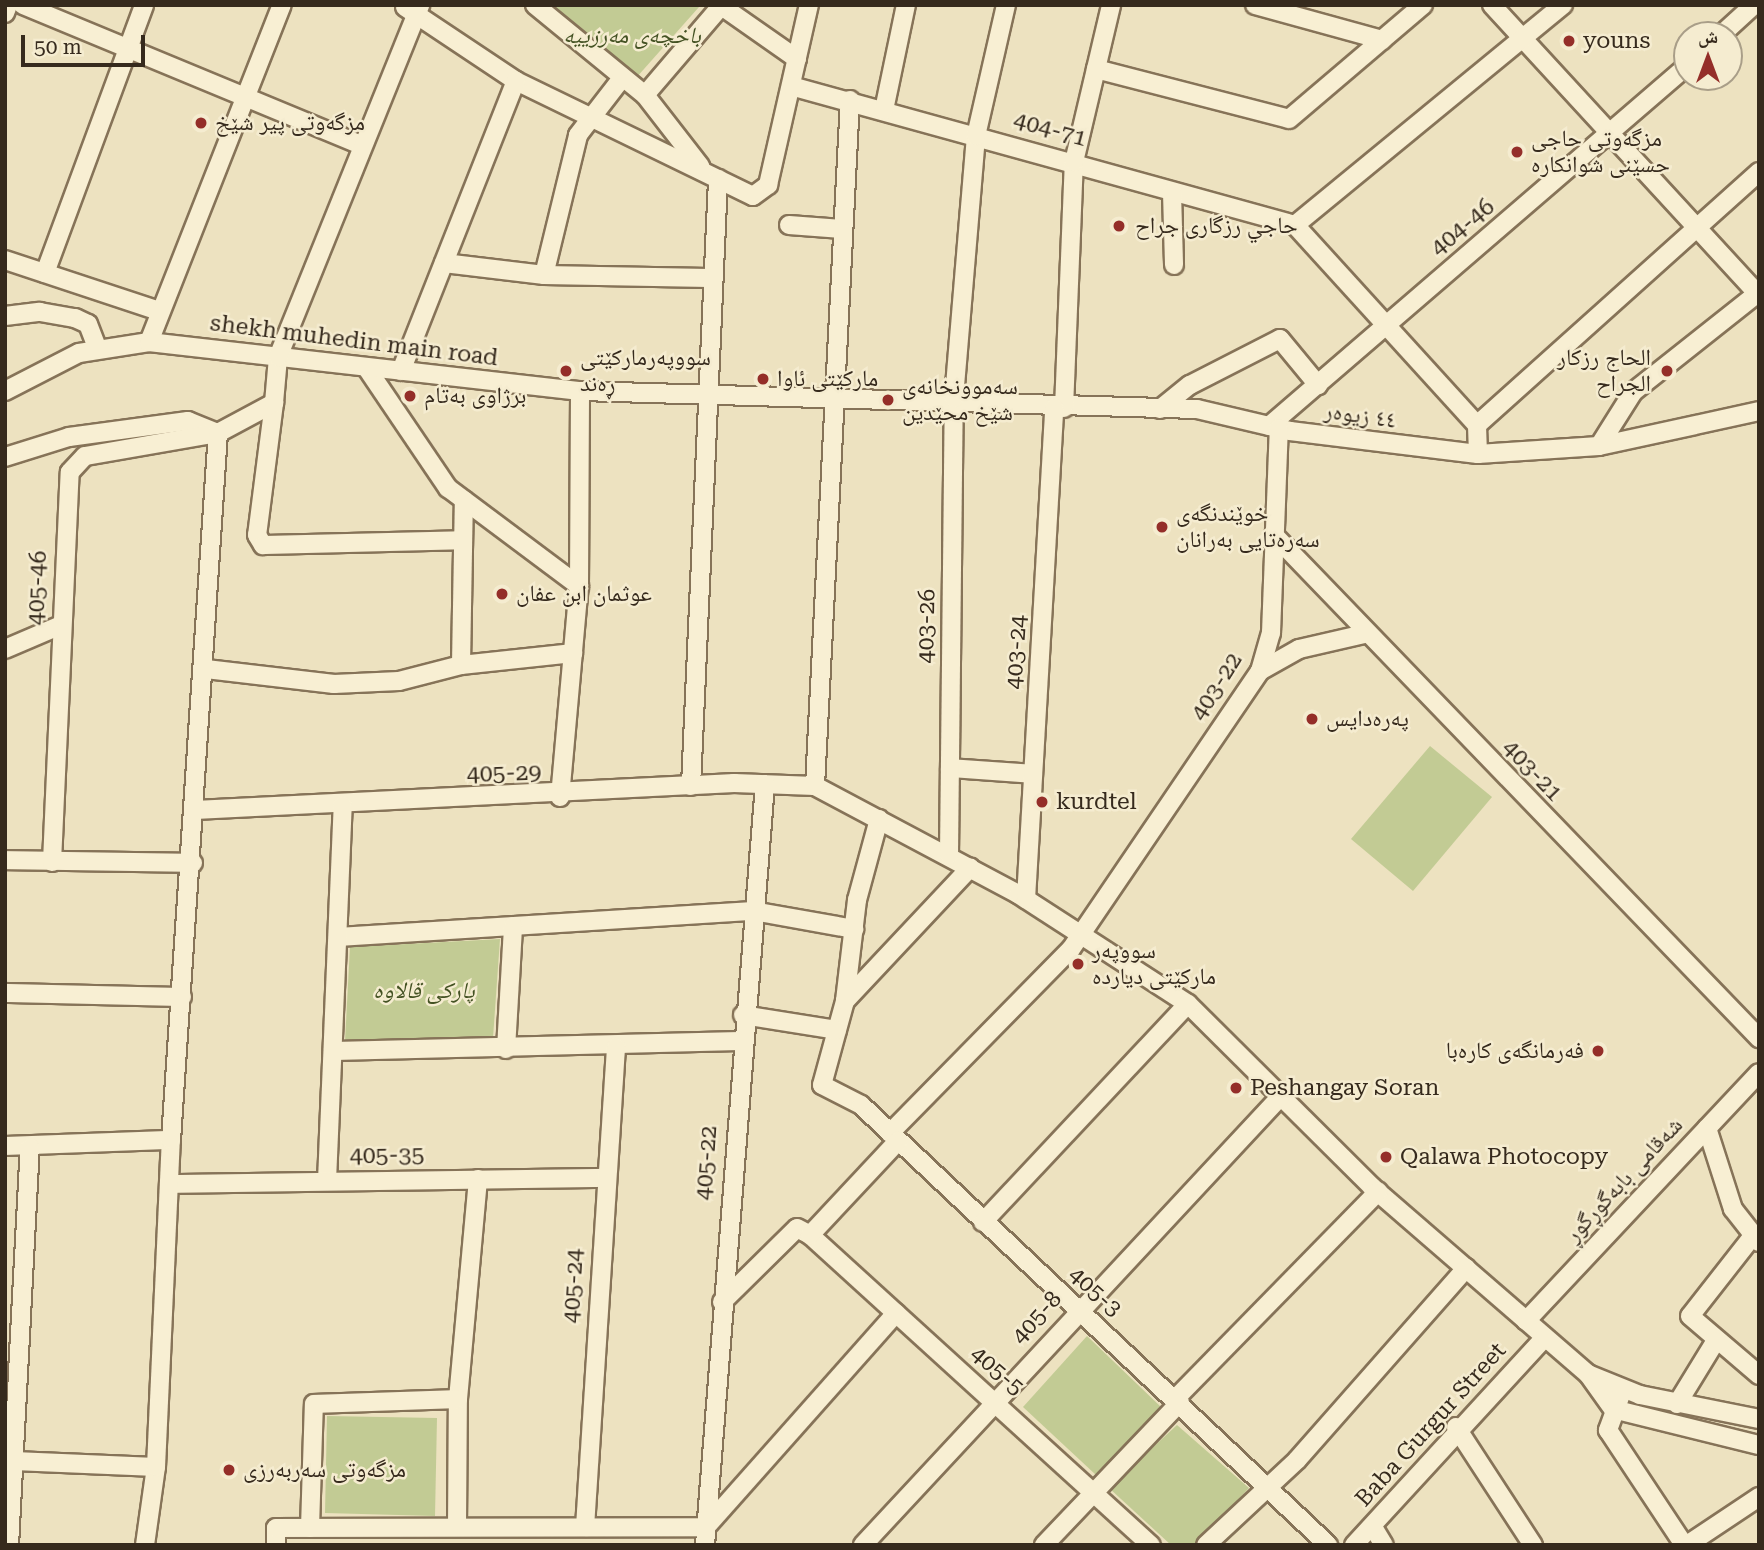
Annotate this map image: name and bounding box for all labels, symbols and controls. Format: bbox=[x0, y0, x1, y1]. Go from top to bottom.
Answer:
scale bar bbox=[24, 21, 149, 65]
north arrow bbox=[1673, 21, 1743, 91]
park label: باخچەی مەرزییە bbox=[563, 22, 701, 50]
text: ش bbox=[1698, 25, 1718, 48]
place label: youns bbox=[1583, 27, 1650, 55]
marker: youns bbox=[1561, 33, 1577, 49]
text: 50 m bbox=[34, 35, 82, 59]
street label: 404-71 bbox=[1010, 107, 1090, 153]
place label: مزگەوتی پیر شێخ bbox=[215, 109, 365, 137]
marker: مزگەوتی پیر شێخ bbox=[193, 115, 209, 131]
place label: مزگەوتی حاجی حسێنی شوانکارە bbox=[1531, 125, 1670, 179]
marker: مزگەوتی حاجی حسێنی شوانکارە bbox=[1509, 144, 1525, 160]
street label: 404-46 bbox=[1426, 193, 1500, 263]
place label: حاجي رزگارى جراح bbox=[1135, 212, 1298, 240]
marker: حاجي رزگارى جراح bbox=[1109, 216, 1129, 236]
street label: shekh muhedin main road bbox=[208, 310, 500, 372]
place label: سووپەرمارکێتی ڕەند bbox=[580, 344, 711, 398]
place label: الحاج رزكار الجراح bbox=[1557, 344, 1651, 398]
marker: الحاج رزكار الجراح bbox=[1657, 361, 1677, 381]
marker: سووپەرمارکێتی ڕەند bbox=[558, 363, 574, 379]
place label: مارکێتی ئاوا bbox=[777, 365, 878, 393]
marker: مارکێتی ئاوا bbox=[755, 371, 771, 387]
place label: سەموونخانەی شێخ محێدین bbox=[902, 373, 1018, 427]
place label: برژاوی بەتام bbox=[424, 382, 526, 410]
marker: برژاوی بەتام bbox=[402, 388, 418, 404]
marker: سەموونخانەی شێخ محێدین bbox=[880, 392, 896, 408]
street label: ٤٤ زیوەر bbox=[1322, 397, 1398, 435]
place label: خوێندنگەی سەرەتایی بەرانان bbox=[1176, 500, 1320, 554]
marker: خوێندنگەی سەرەتایی بەرانان bbox=[1154, 519, 1170, 535]
street label: 405-46 bbox=[23, 550, 53, 626]
place label: عوثمان ابن عفان bbox=[516, 580, 652, 608]
marker: عوثمان ابن عفان bbox=[494, 586, 510, 602]
street label: 403-26 bbox=[913, 588, 941, 664]
street label: 403-24 bbox=[1001, 614, 1033, 690]
street label: 403-22 bbox=[1186, 648, 1248, 726]
place label: پەرەدایس bbox=[1326, 705, 1409, 733]
marker: پەرەدایس bbox=[1304, 711, 1320, 727]
street label: 403-21 bbox=[1496, 735, 1568, 807]
street label: 405-29 bbox=[466, 759, 542, 789]
place label: kurdtel bbox=[1056, 788, 1137, 816]
marker: kurdtel bbox=[1034, 794, 1050, 810]
place label: سووپەر مارکێتی دیاردە bbox=[1092, 937, 1216, 991]
marker: سووپەر مارکێتی دیاردە bbox=[1070, 956, 1086, 972]
park label: پارکی قالاوە bbox=[373, 977, 475, 1005]
place label: فەرمانگەی کارەبا bbox=[1446, 1037, 1584, 1065]
marker: فەرمانگەی کارەبا bbox=[1590, 1043, 1606, 1059]
place label: Peshangay Soran bbox=[1250, 1074, 1439, 1102]
marker: Peshangay Soran bbox=[1228, 1080, 1244, 1096]
street label: شەقامی بابەگوڕگوڕ bbox=[1559, 1112, 1689, 1248]
street label: 405-22 bbox=[691, 1125, 723, 1201]
street label: 405-35 bbox=[349, 1142, 425, 1170]
place label: Qalawa Photocopy bbox=[1400, 1143, 1608, 1171]
marker: Qalawa Photocopy bbox=[1378, 1149, 1394, 1165]
street label: 405-24 bbox=[558, 1248, 590, 1324]
street label: 405-3 bbox=[1063, 1261, 1127, 1323]
street label: 405-8 bbox=[1006, 1286, 1068, 1350]
street label: Baba Gurgur Street bbox=[1350, 1337, 1512, 1513]
street label: 405-5 bbox=[965, 1340, 1029, 1402]
place label: مزگەوتی سەربەرزی bbox=[243, 1456, 406, 1484]
marker: مزگەوتی سەربەرزی bbox=[221, 1462, 237, 1478]

